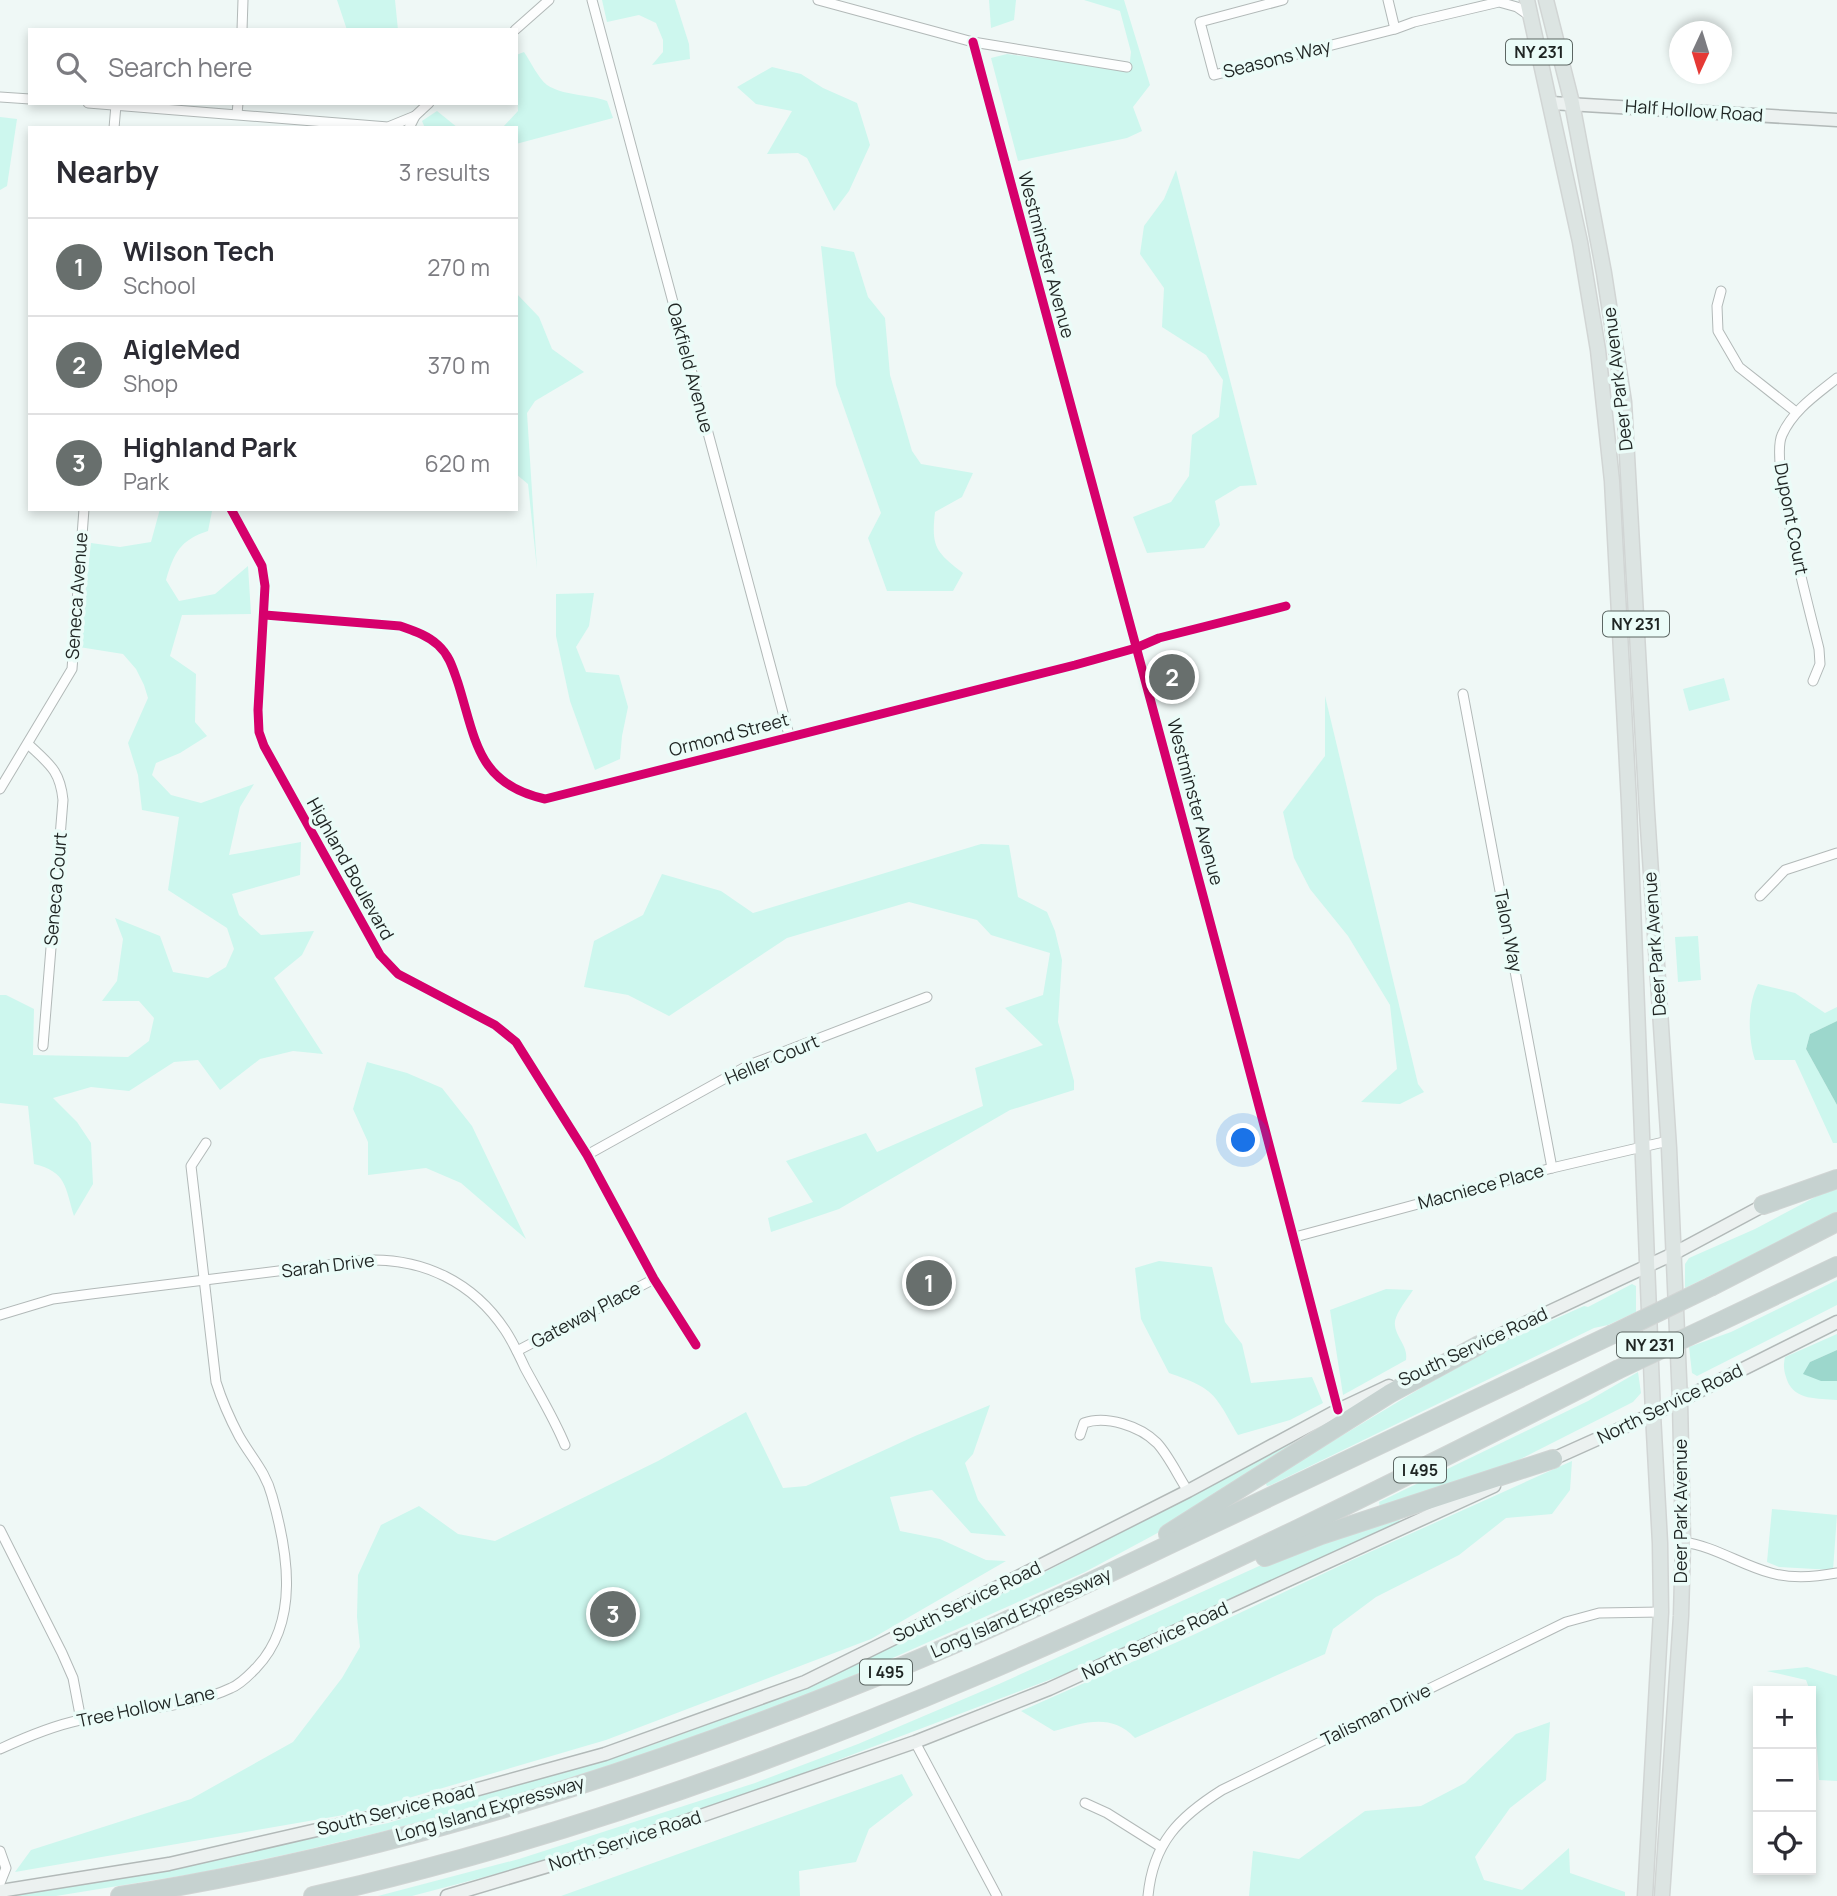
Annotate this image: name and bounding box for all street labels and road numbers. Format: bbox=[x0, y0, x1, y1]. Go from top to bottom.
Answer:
street label: Seasons Way bbox=[1220, 33, 1334, 83]
road number: NY 231 bbox=[1506, 40, 1572, 64]
street label: Half Hollow Road bbox=[1624, 93, 1764, 127]
street label: Westminster Avenue bbox=[1013, 169, 1081, 341]
street label: Oakfield Avenue bbox=[662, 300, 720, 435]
street label: Deer Park Avenue bbox=[1596, 306, 1638, 452]
street label: Dupont Court bbox=[1769, 461, 1815, 577]
street label: Seneca Avenue bbox=[60, 531, 92, 660]
road number: NY 231 bbox=[1603, 611, 1669, 636]
street label: Ormond Street bbox=[666, 707, 791, 762]
street label: Westminster Avenue bbox=[1162, 716, 1230, 888]
street label: Highland Boulevard bbox=[302, 793, 400, 944]
street label: Seneca Court bbox=[38, 831, 72, 947]
street label: Deer Park Avenue bbox=[1637, 871, 1671, 1017]
street label: Talon Way bbox=[1489, 887, 1529, 975]
street label: Heller Court bbox=[721, 1029, 822, 1090]
street label: Macniece Place bbox=[1415, 1158, 1546, 1214]
street label: Sarah Drive bbox=[280, 1247, 376, 1283]
street label: Gateway Place bbox=[527, 1275, 645, 1353]
street label: South Service Road bbox=[1394, 1301, 1551, 1391]
road number: NY 231 bbox=[1617, 1332, 1683, 1358]
street label: North Service Road bbox=[1593, 1357, 1746, 1449]
street label: Deer Park Avenue bbox=[1668, 1439, 1692, 1583]
road number: I 495 bbox=[1394, 1458, 1446, 1482]
street label: South Service Road bbox=[889, 1555, 1045, 1647]
street label: Long Island Expressway bbox=[926, 1561, 1115, 1663]
street label: North Service Road bbox=[1078, 1596, 1232, 1685]
road number: I 495 bbox=[860, 1660, 912, 1684]
street label: Talisman Drive bbox=[1317, 1677, 1434, 1751]
street label: Tree Hollow Lane bbox=[75, 1680, 217, 1732]
street label: Long Island Expressway bbox=[392, 1769, 587, 1847]
street label: South Service Road bbox=[314, 1778, 477, 1840]
street label: North Service Road bbox=[545, 1804, 704, 1876]

